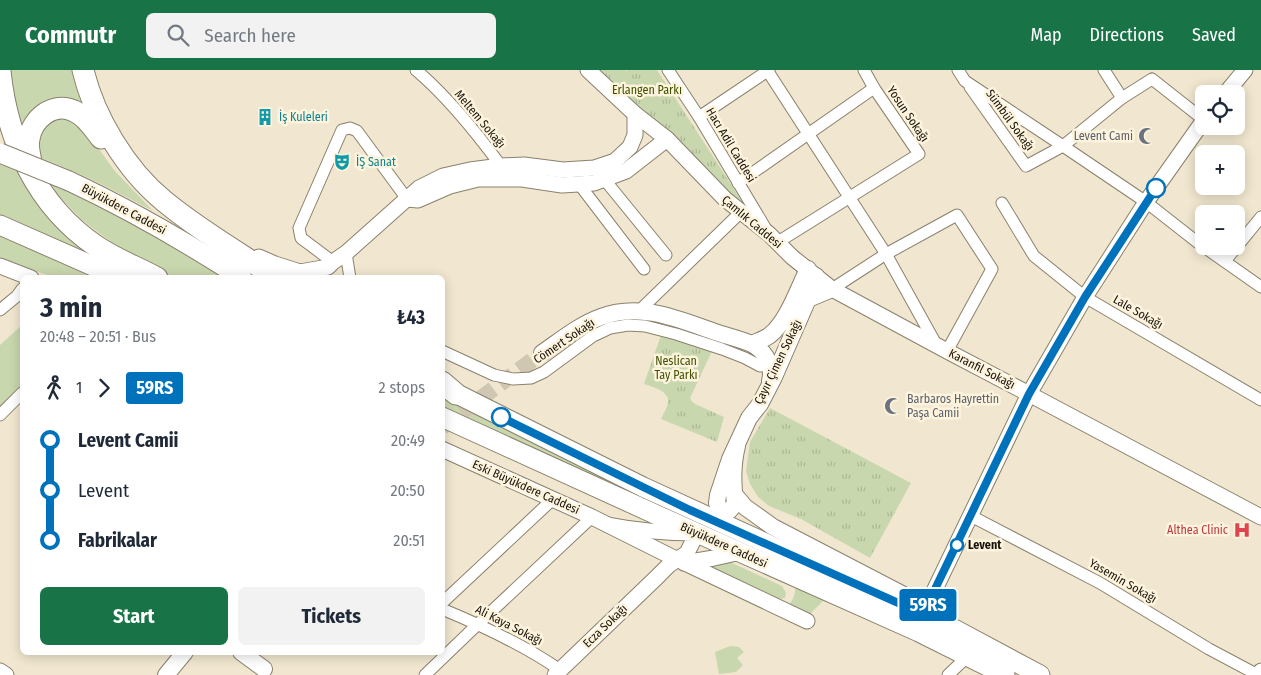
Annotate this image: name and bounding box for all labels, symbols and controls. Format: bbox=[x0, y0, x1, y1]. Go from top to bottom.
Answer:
search box bbox=[146, 13, 496, 58]
text: Commutr bbox=[25, 21, 116, 49]
icon: search bbox=[164, 21, 192, 49]
text: Search here bbox=[204, 24, 296, 47]
text: Map bbox=[1030, 24, 1062, 46]
text: Directions bbox=[1090, 24, 1164, 46]
text: Saved bbox=[1192, 24, 1236, 46]
park label: Erlangen Parkı bbox=[612, 83, 682, 97]
street label: Yosun Sokağı bbox=[884, 83, 932, 145]
map controls bbox=[1195, 85, 1245, 255]
button: locate bbox=[1195, 85, 1245, 135]
street label: Meltem Sokağı bbox=[452, 87, 508, 151]
street label: Sümbül Sokağı bbox=[983, 87, 1037, 153]
street label: Hacı Adil Caddesi bbox=[703, 105, 759, 185]
building icon: İş Kuleleri bbox=[255, 107, 275, 127]
place label: İş Kuleleri bbox=[279, 109, 328, 124]
mosque icon: Levent Cami bbox=[1137, 126, 1157, 146]
place label: Levent Cami bbox=[1074, 129, 1133, 143]
button: + bbox=[1195, 145, 1245, 195]
theatre icon: İŞ Sanat bbox=[332, 152, 352, 172]
place label: İŞ Sanat bbox=[356, 154, 396, 169]
unlabelled marker bbox=[1146, 178, 1166, 198]
street label: Büyükdere Caddesi bbox=[79, 181, 169, 237]
street label: Çamlık Caddesi bbox=[719, 193, 785, 251]
button: − bbox=[1195, 205, 1245, 255]
text: 3 min bbox=[40, 291, 102, 324]
street label: Lale Sokağı bbox=[1111, 292, 1165, 332]
text: ₺43 bbox=[397, 306, 425, 329]
street label: Cömert Sokağı bbox=[531, 316, 597, 366]
street label: Çayır Çimen Sokağı bbox=[751, 317, 805, 407]
text: 20:48 – 20:51 · Bus bbox=[40, 327, 156, 346]
street label: Karanfil Sokağı bbox=[947, 346, 1017, 392]
park label: Neslican Tay Parkı bbox=[654, 354, 698, 382]
icon: walk bbox=[40, 374, 68, 402]
icon: forward bbox=[90, 374, 118, 402]
text: 59RS bbox=[136, 377, 173, 399]
text: 1 bbox=[76, 378, 82, 397]
text: 2 stops bbox=[379, 378, 425, 397]
place label: Barbaros Hayrettin Paşa Camii bbox=[907, 392, 999, 420]
mosque icon: Barbaros Hayrettin Paşa Camii bbox=[883, 396, 903, 416]
unlabelled marker bbox=[491, 407, 511, 427]
text: Levent Camii bbox=[78, 429, 179, 452]
text: 20:49 bbox=[391, 431, 425, 450]
street label: Eski Büyükdere Caddesi bbox=[470, 457, 582, 517]
text: Levent bbox=[78, 479, 129, 502]
text: 20:50 bbox=[390, 481, 425, 500]
street label: Büyükdere Caddesi bbox=[678, 520, 770, 570]
hospital icon: Althea Clinic bbox=[1232, 520, 1252, 540]
place label: Althea Clinic bbox=[1167, 523, 1228, 537]
text: Fabrikalar bbox=[78, 529, 157, 552]
text: 20:51 bbox=[393, 531, 425, 550]
marker: Levent bbox=[950, 538, 964, 552]
place label: Levent bbox=[968, 538, 1002, 552]
street label: Yasemin Sokağı bbox=[1087, 556, 1159, 606]
button: Start bbox=[40, 587, 228, 645]
button: Tickets bbox=[238, 587, 425, 645]
line badge: 59RS bbox=[893, 589, 963, 621]
text: 59RS bbox=[909, 594, 947, 616]
street label: Ali Kaya Sokağı bbox=[473, 602, 545, 648]
street label: Ecza Sokağı bbox=[580, 602, 630, 650]

